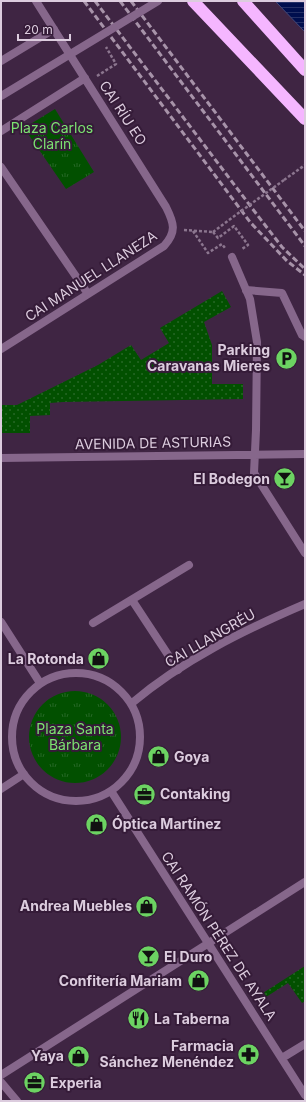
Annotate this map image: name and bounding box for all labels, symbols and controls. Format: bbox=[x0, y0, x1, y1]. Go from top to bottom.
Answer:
scale bar bbox=[18, 16, 70, 42]
text: 20 m bbox=[24, 22, 53, 37]
street label: CAI RÍU EO bbox=[96, 77, 151, 148]
park label: Plaza Carlos Clarín bbox=[11, 119, 93, 152]
street label: CAI MANUEL LLANEZA bbox=[22, 226, 160, 325]
place label: Parking Caravanas Mieres bbox=[147, 341, 270, 374]
parking icon: Parking Caravanas Mieres bbox=[273, 345, 299, 371]
street label: AVENIDA DE ASTURIAS bbox=[75, 433, 231, 452]
bar icon: El Bodegon bbox=[272, 466, 298, 492]
place label: El Bodegon bbox=[193, 470, 270, 487]
street label: CAI LLANGRÉU bbox=[161, 605, 258, 670]
shop icon: La Rotonda bbox=[86, 646, 112, 672]
place label: La Rotonda bbox=[8, 650, 84, 667]
park label: Plaza Santa Bárbara bbox=[36, 720, 114, 753]
shop icon: Goya bbox=[146, 744, 172, 770]
place label: Goya bbox=[174, 748, 209, 765]
office icon: Contaking bbox=[131, 781, 157, 807]
place label: Contaking bbox=[160, 785, 230, 802]
shop icon: Óptica Martínez bbox=[84, 811, 110, 837]
place label: Óptica Martínez bbox=[112, 815, 221, 832]
street label: CAI RAMÓN PÉREZ DE AYALA bbox=[158, 848, 281, 1024]
shop icon: Andrea Muebles bbox=[134, 893, 160, 919]
place label: Andrea Muebles bbox=[20, 897, 132, 914]
bar icon: El Duro bbox=[136, 944, 162, 970]
place label: El Duro bbox=[164, 948, 213, 965]
shop icon: Confitería Mariam bbox=[185, 968, 211, 994]
place label: Confitería Mariam bbox=[59, 972, 182, 989]
restaurant icon: La Taberna bbox=[125, 1006, 151, 1032]
place label: La Taberna bbox=[154, 1010, 230, 1027]
place label: Farmacia Sánchez Menéndez bbox=[100, 1037, 234, 1070]
pharmacy icon: Farmacia Sánchez Menéndez bbox=[236, 1041, 262, 1067]
shop icon: Yaya bbox=[66, 1043, 92, 1069]
place label: Yaya bbox=[31, 1047, 64, 1064]
office icon: Experia bbox=[22, 1070, 48, 1096]
place label: Experia bbox=[50, 1074, 102, 1091]

